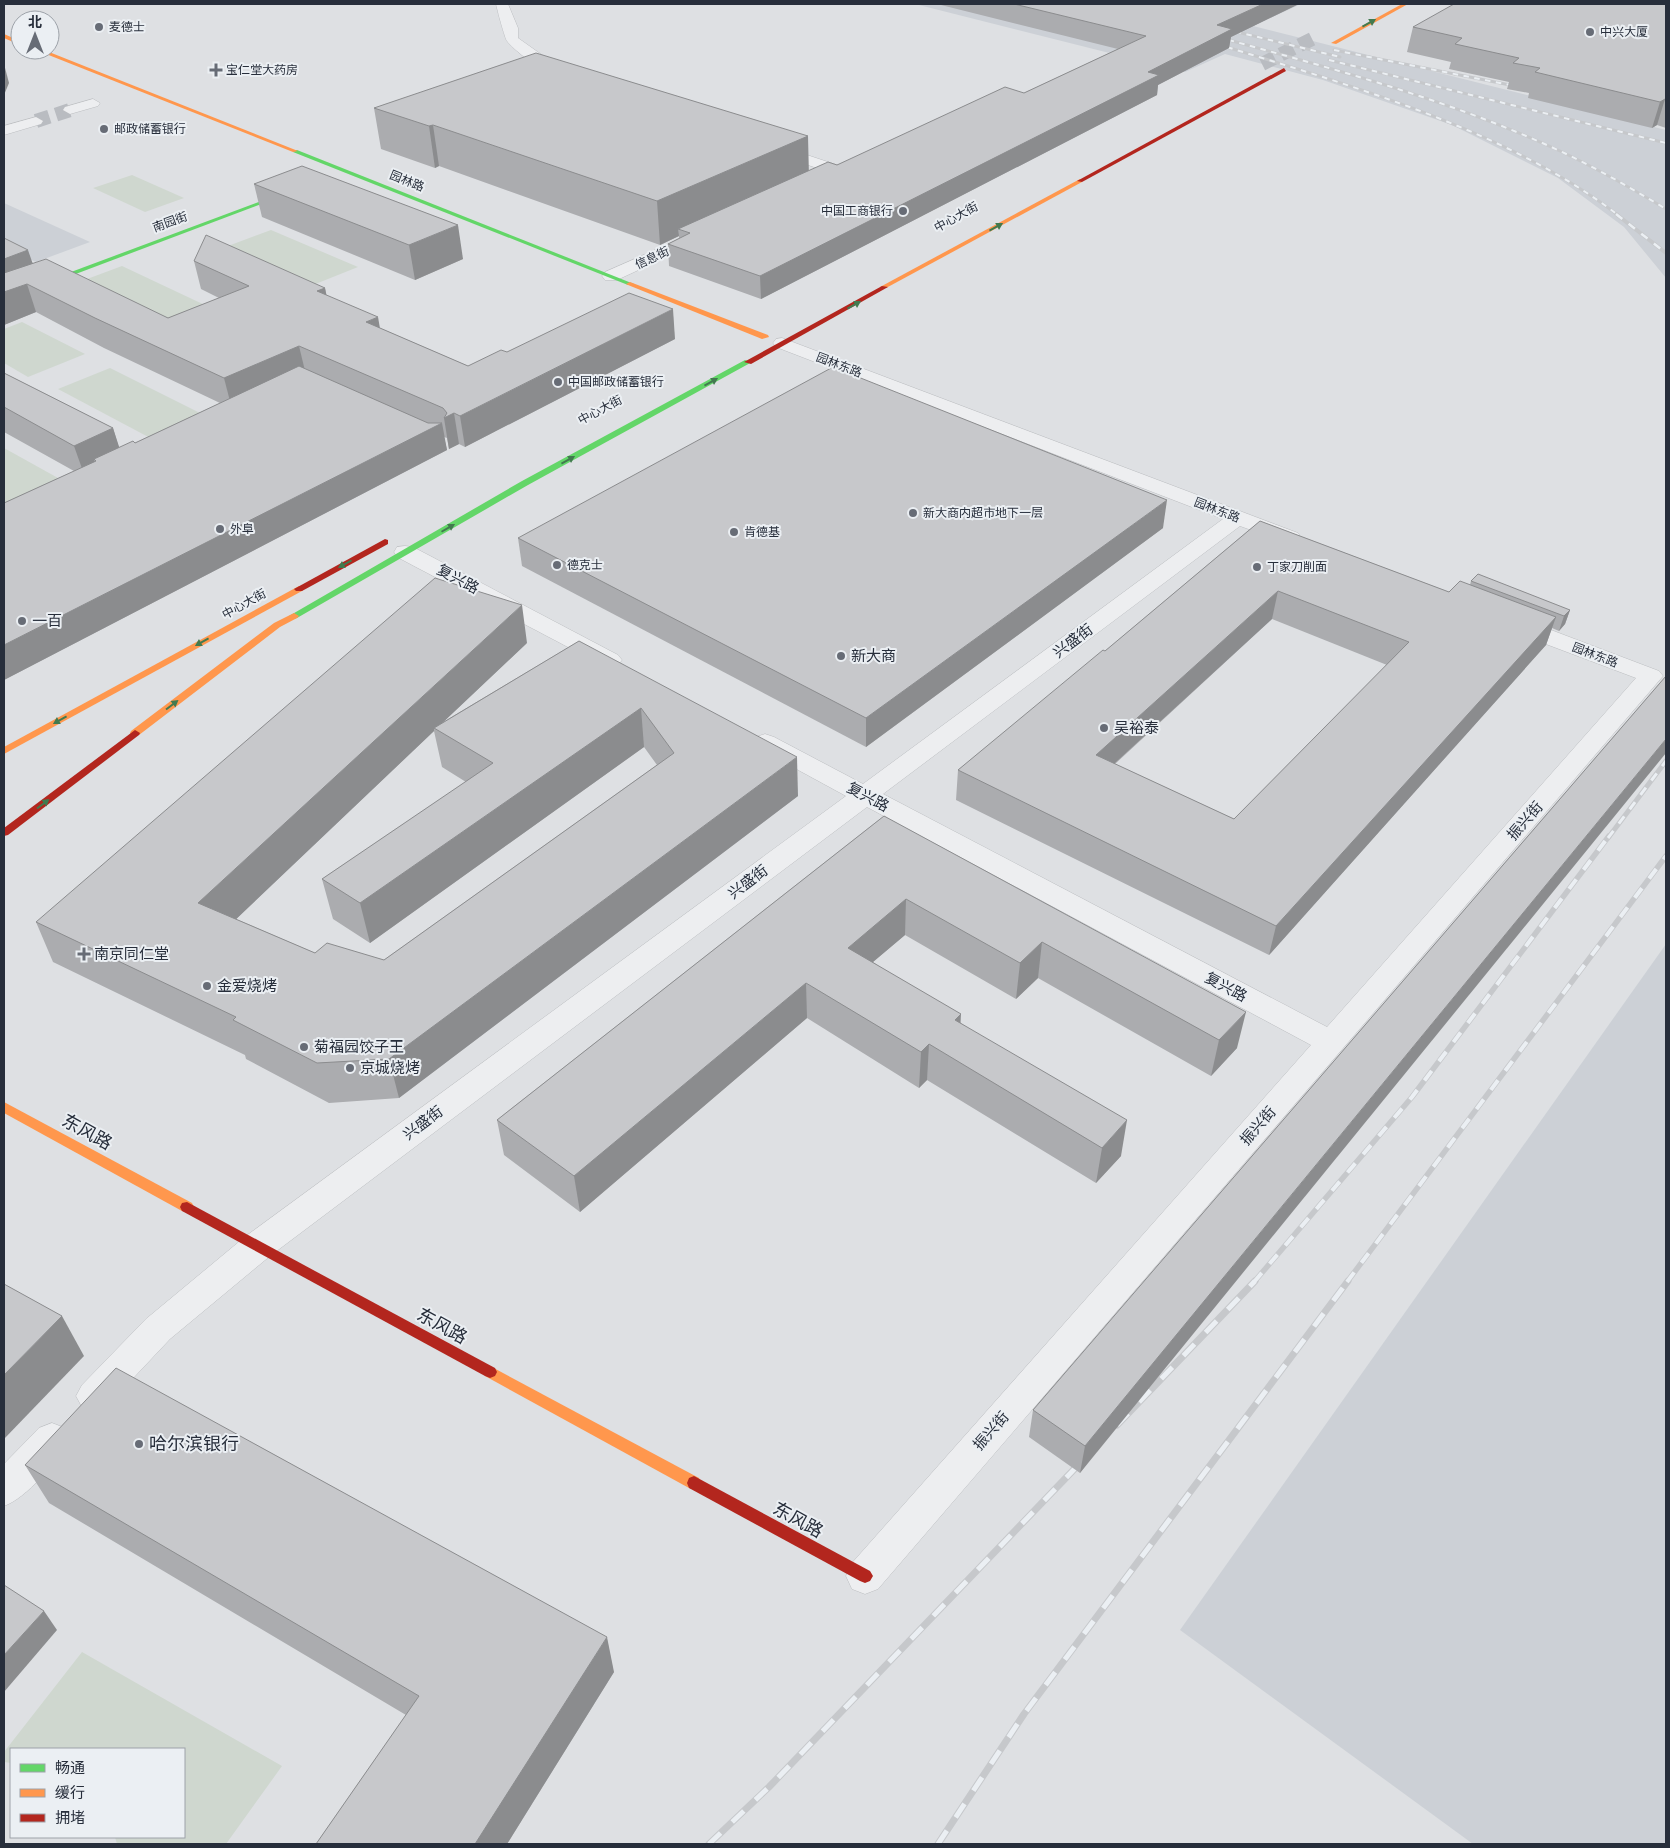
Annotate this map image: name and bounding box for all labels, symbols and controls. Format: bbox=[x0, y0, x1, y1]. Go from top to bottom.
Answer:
north arrow bbox=[10, 10, 60, 60]
text: 北 bbox=[28, 13, 42, 31]
place label: 麦德士 bbox=[109, 19, 145, 34]
one-way arrow bbox=[1363, 19, 1376, 28]
marker: 麦德士 bbox=[93, 21, 105, 33]
place label: 中兴大厦 bbox=[1600, 24, 1648, 39]
marker: 中兴大厦 bbox=[1584, 26, 1596, 38]
place label: 宝仁堂大药房 bbox=[226, 62, 298, 77]
marker: 宝仁堂大药房 bbox=[210, 64, 222, 76]
place label: 邮政储蓄银行 bbox=[114, 121, 186, 136]
marker: 邮政储蓄银行 bbox=[98, 123, 110, 135]
street label: 园林路 bbox=[388, 167, 427, 194]
street label: 中心大街 bbox=[931, 198, 980, 235]
place label: 中国工商银行 bbox=[821, 203, 893, 218]
marker: 中国工商银行 bbox=[897, 205, 909, 217]
street label: 南园街 bbox=[150, 208, 189, 235]
one-way arrow bbox=[989, 223, 1004, 231]
street label: 信息街 bbox=[632, 243, 671, 272]
one-way arrow bbox=[847, 300, 860, 309]
street label: 园林东路 bbox=[814, 349, 864, 380]
place label: 中国邮政储蓄银行 bbox=[568, 374, 664, 389]
marker: 中国邮政储蓄银行 bbox=[552, 376, 564, 388]
one-way arrow bbox=[704, 378, 718, 387]
street label: 中心大街 bbox=[575, 392, 624, 427]
one-way arrow bbox=[561, 456, 576, 464]
street label: 园林东路 bbox=[1192, 494, 1242, 525]
place label: 新大商内超市地下一层 bbox=[923, 505, 1043, 520]
marker: 新大商内超市地下一层 bbox=[907, 507, 919, 519]
place label: 外阜 bbox=[230, 521, 254, 536]
marker: 外阜 bbox=[214, 523, 226, 535]
one-way arrow bbox=[441, 523, 454, 532]
place label: 肯德基 bbox=[744, 524, 780, 539]
marker: 肯德基 bbox=[728, 526, 740, 538]
place label: 德克士 bbox=[567, 557, 603, 572]
marker: 德克士 bbox=[551, 559, 563, 571]
place label: 丁家刀削面 bbox=[1267, 559, 1327, 574]
one-way arrow bbox=[337, 560, 352, 568]
street label: 复兴路 bbox=[434, 560, 483, 598]
marker: 丁家刀削面 bbox=[1251, 561, 1263, 573]
street label: 中心大街 bbox=[219, 585, 268, 622]
place label: 一百 bbox=[32, 611, 62, 630]
marker: 一百 bbox=[16, 615, 28, 627]
street label: 兴盛街 bbox=[1049, 619, 1096, 662]
one-way arrow bbox=[195, 638, 209, 646]
street label: 园林东路 bbox=[1570, 639, 1620, 670]
place label: 新大商 bbox=[851, 646, 896, 665]
marker: 新大商 bbox=[835, 650, 847, 662]
one-way arrow bbox=[165, 700, 178, 711]
one-way arrow bbox=[53, 716, 66, 725]
place label: 吴裕泰 bbox=[1114, 718, 1159, 737]
marker: 吴裕泰 bbox=[1098, 722, 1110, 734]
street label: 复兴路 bbox=[844, 778, 893, 816]
street label: 振兴街 bbox=[1503, 797, 1547, 844]
one-way arrow bbox=[36, 799, 49, 809]
street label: 兴盛街 bbox=[724, 860, 771, 903]
place label: 南京同仁堂 bbox=[94, 944, 169, 963]
marker: 南京同仁堂 bbox=[78, 948, 90, 960]
street label: 复兴路 bbox=[1202, 968, 1251, 1006]
place label: 金爱烧烤 bbox=[217, 976, 277, 995]
marker: 金爱烧烤 bbox=[201, 980, 213, 992]
place label: 菊福园饺子王 bbox=[314, 1037, 404, 1056]
marker: 菊福园饺子王 bbox=[298, 1041, 310, 1053]
place label: 京城烧烤 bbox=[360, 1058, 420, 1077]
marker: 京城烧烤 bbox=[344, 1062, 356, 1074]
street label: 兴盛街 bbox=[399, 1101, 446, 1144]
street label: 振兴街 bbox=[1236, 1102, 1280, 1149]
street label: 东风路 bbox=[58, 1109, 116, 1155]
street label: 东风路 bbox=[413, 1303, 471, 1349]
street label: 振兴街 bbox=[969, 1407, 1013, 1454]
place label: 哈尔滨银行 bbox=[149, 1433, 239, 1455]
marker: 哈尔滨银行 bbox=[133, 1438, 145, 1450]
street label: 东风路 bbox=[769, 1497, 827, 1543]
legend bbox=[10, 1748, 185, 1838]
text: 畅通 bbox=[55, 1758, 85, 1777]
text: 缓行 bbox=[55, 1783, 85, 1802]
text: 拥堵 bbox=[55, 1808, 85, 1827]

